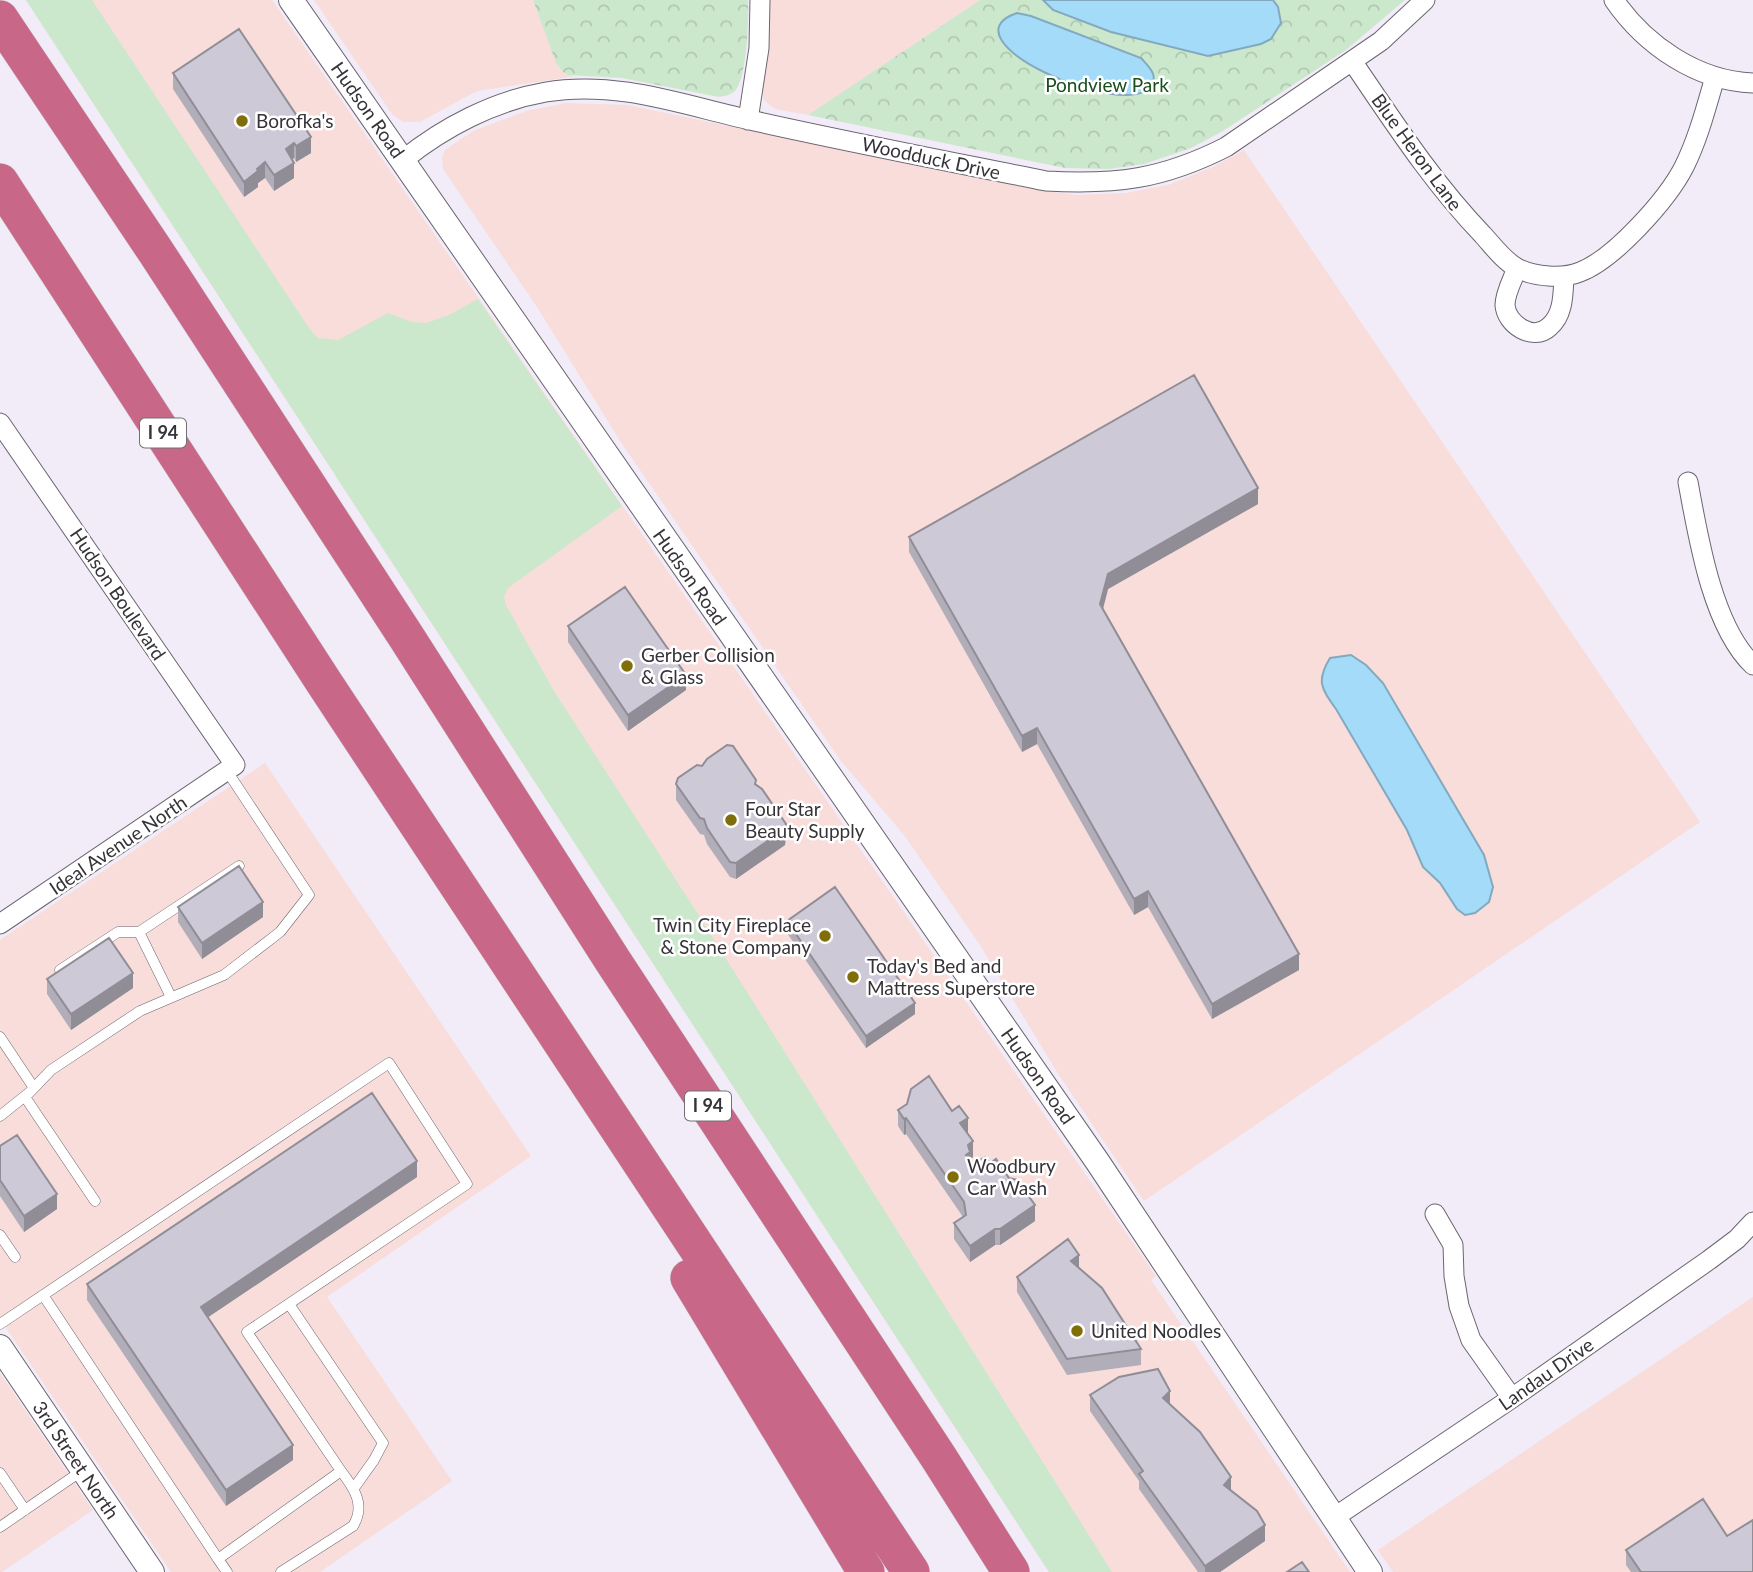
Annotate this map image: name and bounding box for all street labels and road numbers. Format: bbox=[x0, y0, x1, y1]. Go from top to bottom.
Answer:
street label: Hudson Road bbox=[327, 57, 410, 162]
street label: Blue Heron Lane bbox=[1367, 89, 1468, 215]
street label: Woodduck Drive bbox=[860, 132, 1002, 183]
road number: I 94 bbox=[140, 418, 186, 447]
street label: Hudson Boulevard bbox=[66, 523, 171, 664]
street label: Hudson Road bbox=[649, 524, 732, 629]
street label: Ideal Avenue North bbox=[45, 790, 191, 899]
street label: Hudson Road bbox=[997, 1023, 1080, 1128]
road number: I 94 bbox=[685, 1092, 731, 1120]
street label: Landau Drive bbox=[1494, 1332, 1598, 1415]
street label: 3rd Street North bbox=[28, 1396, 124, 1523]

